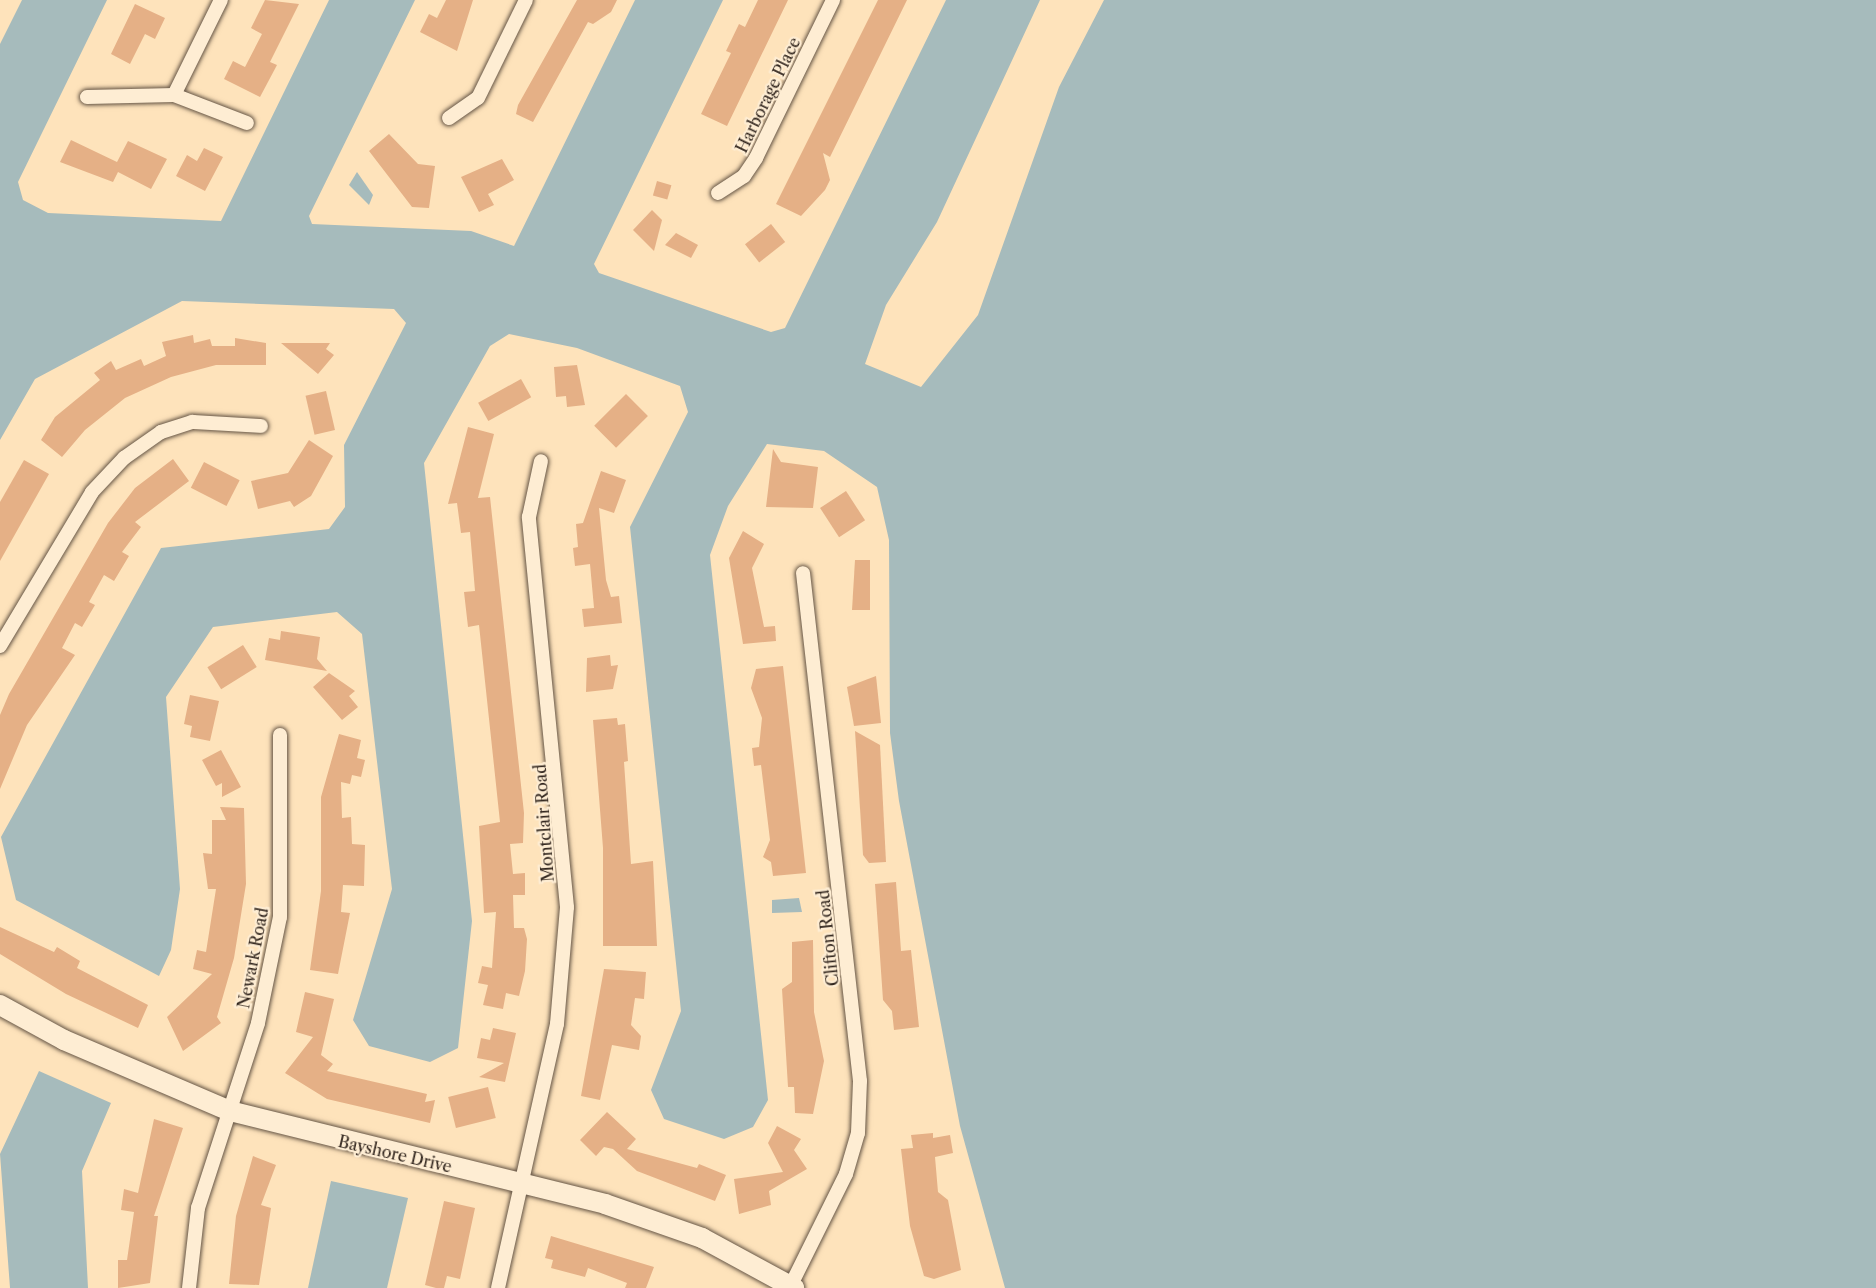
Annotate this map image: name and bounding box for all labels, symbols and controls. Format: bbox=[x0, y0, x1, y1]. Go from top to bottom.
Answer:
street label: Harborage Place bbox=[732, 34, 804, 156]
street label: Montclair Road bbox=[530, 763, 558, 883]
street label: Clifton Road bbox=[813, 889, 843, 987]
street label: Newark Road bbox=[234, 906, 272, 1010]
street label: Bayshore Drive bbox=[336, 1132, 454, 1176]

